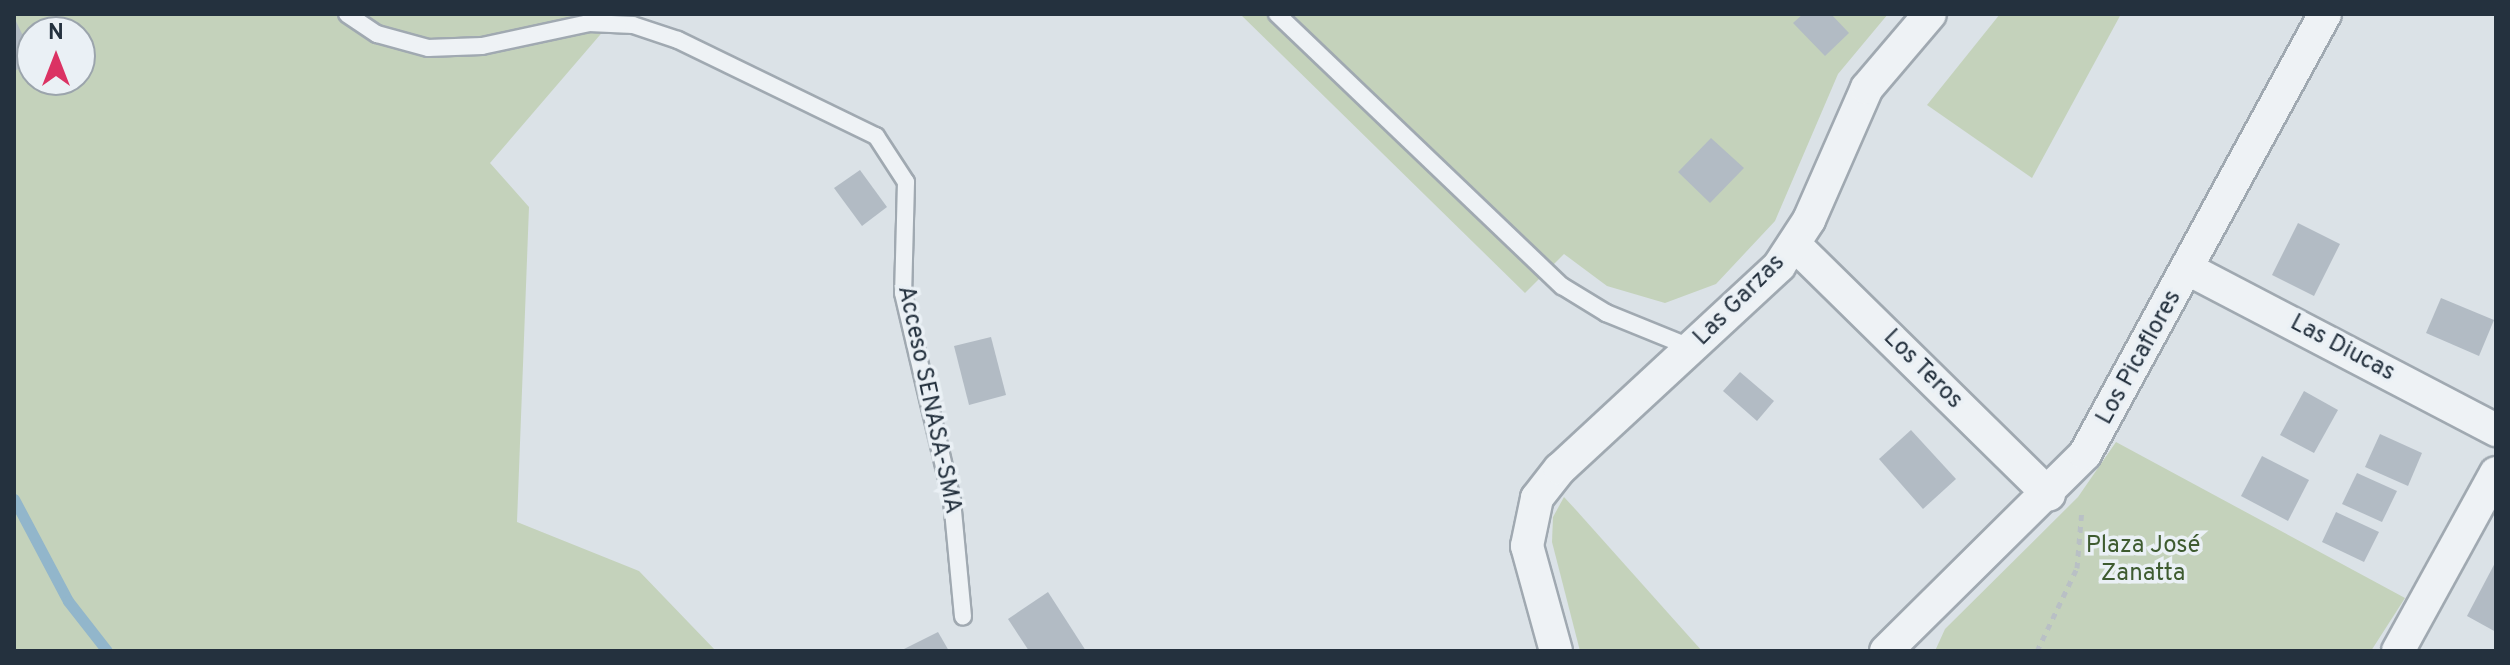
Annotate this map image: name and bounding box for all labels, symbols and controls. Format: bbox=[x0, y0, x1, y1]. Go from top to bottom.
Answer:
north arrow bbox=[16, 16, 96, 96]
text: N bbox=[48, 20, 64, 47]
street label: Las Garzas bbox=[1688, 249, 1792, 353]
street label: Acceso SENASA-SMA bbox=[890, 283, 966, 517]
street label: Los Picaflores bbox=[2091, 286, 2189, 430]
street label: Las Diucas bbox=[2285, 309, 2399, 389]
street label: Los Teros bbox=[1876, 324, 1968, 416]
park label: Plaza José Zanatta bbox=[2086, 533, 2200, 589]

